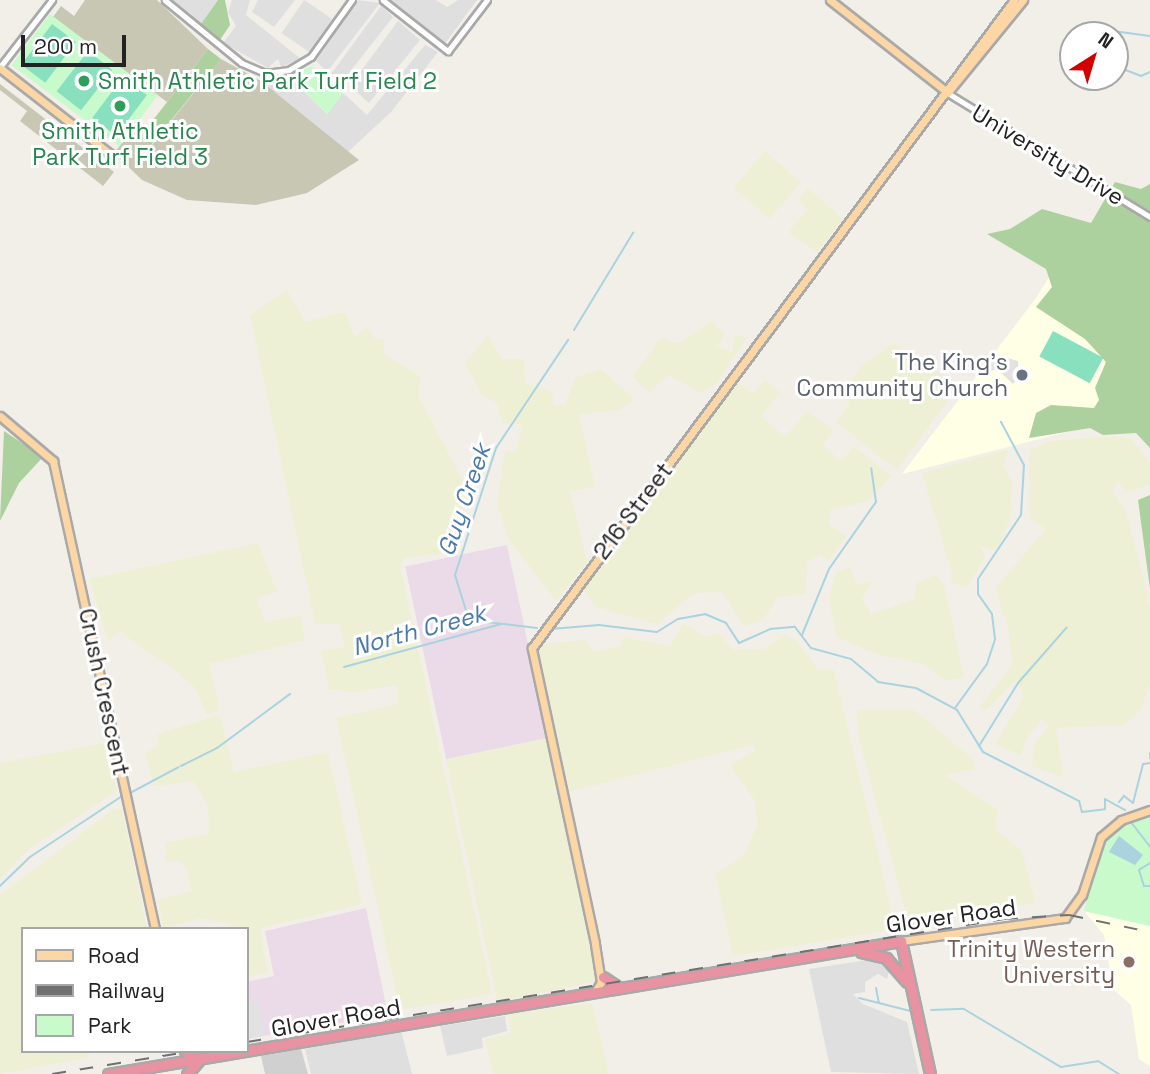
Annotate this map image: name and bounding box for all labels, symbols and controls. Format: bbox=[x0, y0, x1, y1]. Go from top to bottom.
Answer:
scale bar bbox=[24, 21, 130, 65]
north arrow bbox=[1059, 21, 1129, 91]
text: N bbox=[1093, 27, 1118, 54]
text: 200 m bbox=[34, 33, 97, 60]
place label: Smith Athletic Park Turf Field 2 bbox=[98, 67, 438, 95]
marker: Smith Athletic Park Turf Field 2 bbox=[76, 73, 92, 89]
marker: Smith Athletic Park Turf Field 3 bbox=[112, 98, 128, 114]
street label: University Drive bbox=[967, 99, 1129, 211]
place label: Smith Athletic Park Turf Field 3 bbox=[32, 117, 208, 171]
place label: The King's Community Church bbox=[796, 348, 1008, 402]
marker: The King's Community Church bbox=[1014, 367, 1030, 383]
water label: Guy Creek bbox=[431, 440, 497, 560]
street label: 216 Street bbox=[588, 457, 678, 565]
water label: North Creek bbox=[349, 598, 489, 662]
street label: Crush Crescent bbox=[73, 606, 135, 778]
street label: Glover Road bbox=[884, 893, 1018, 939]
legend bbox=[21, 927, 248, 1053]
place label: Trinity Western University bbox=[947, 935, 1115, 989]
text: Road bbox=[88, 942, 140, 969]
marker: Trinity Western University bbox=[1121, 954, 1137, 970]
text: Railway bbox=[88, 977, 165, 1004]
street label: Glover Road bbox=[269, 993, 403, 1043]
text: Park bbox=[88, 1012, 132, 1039]

